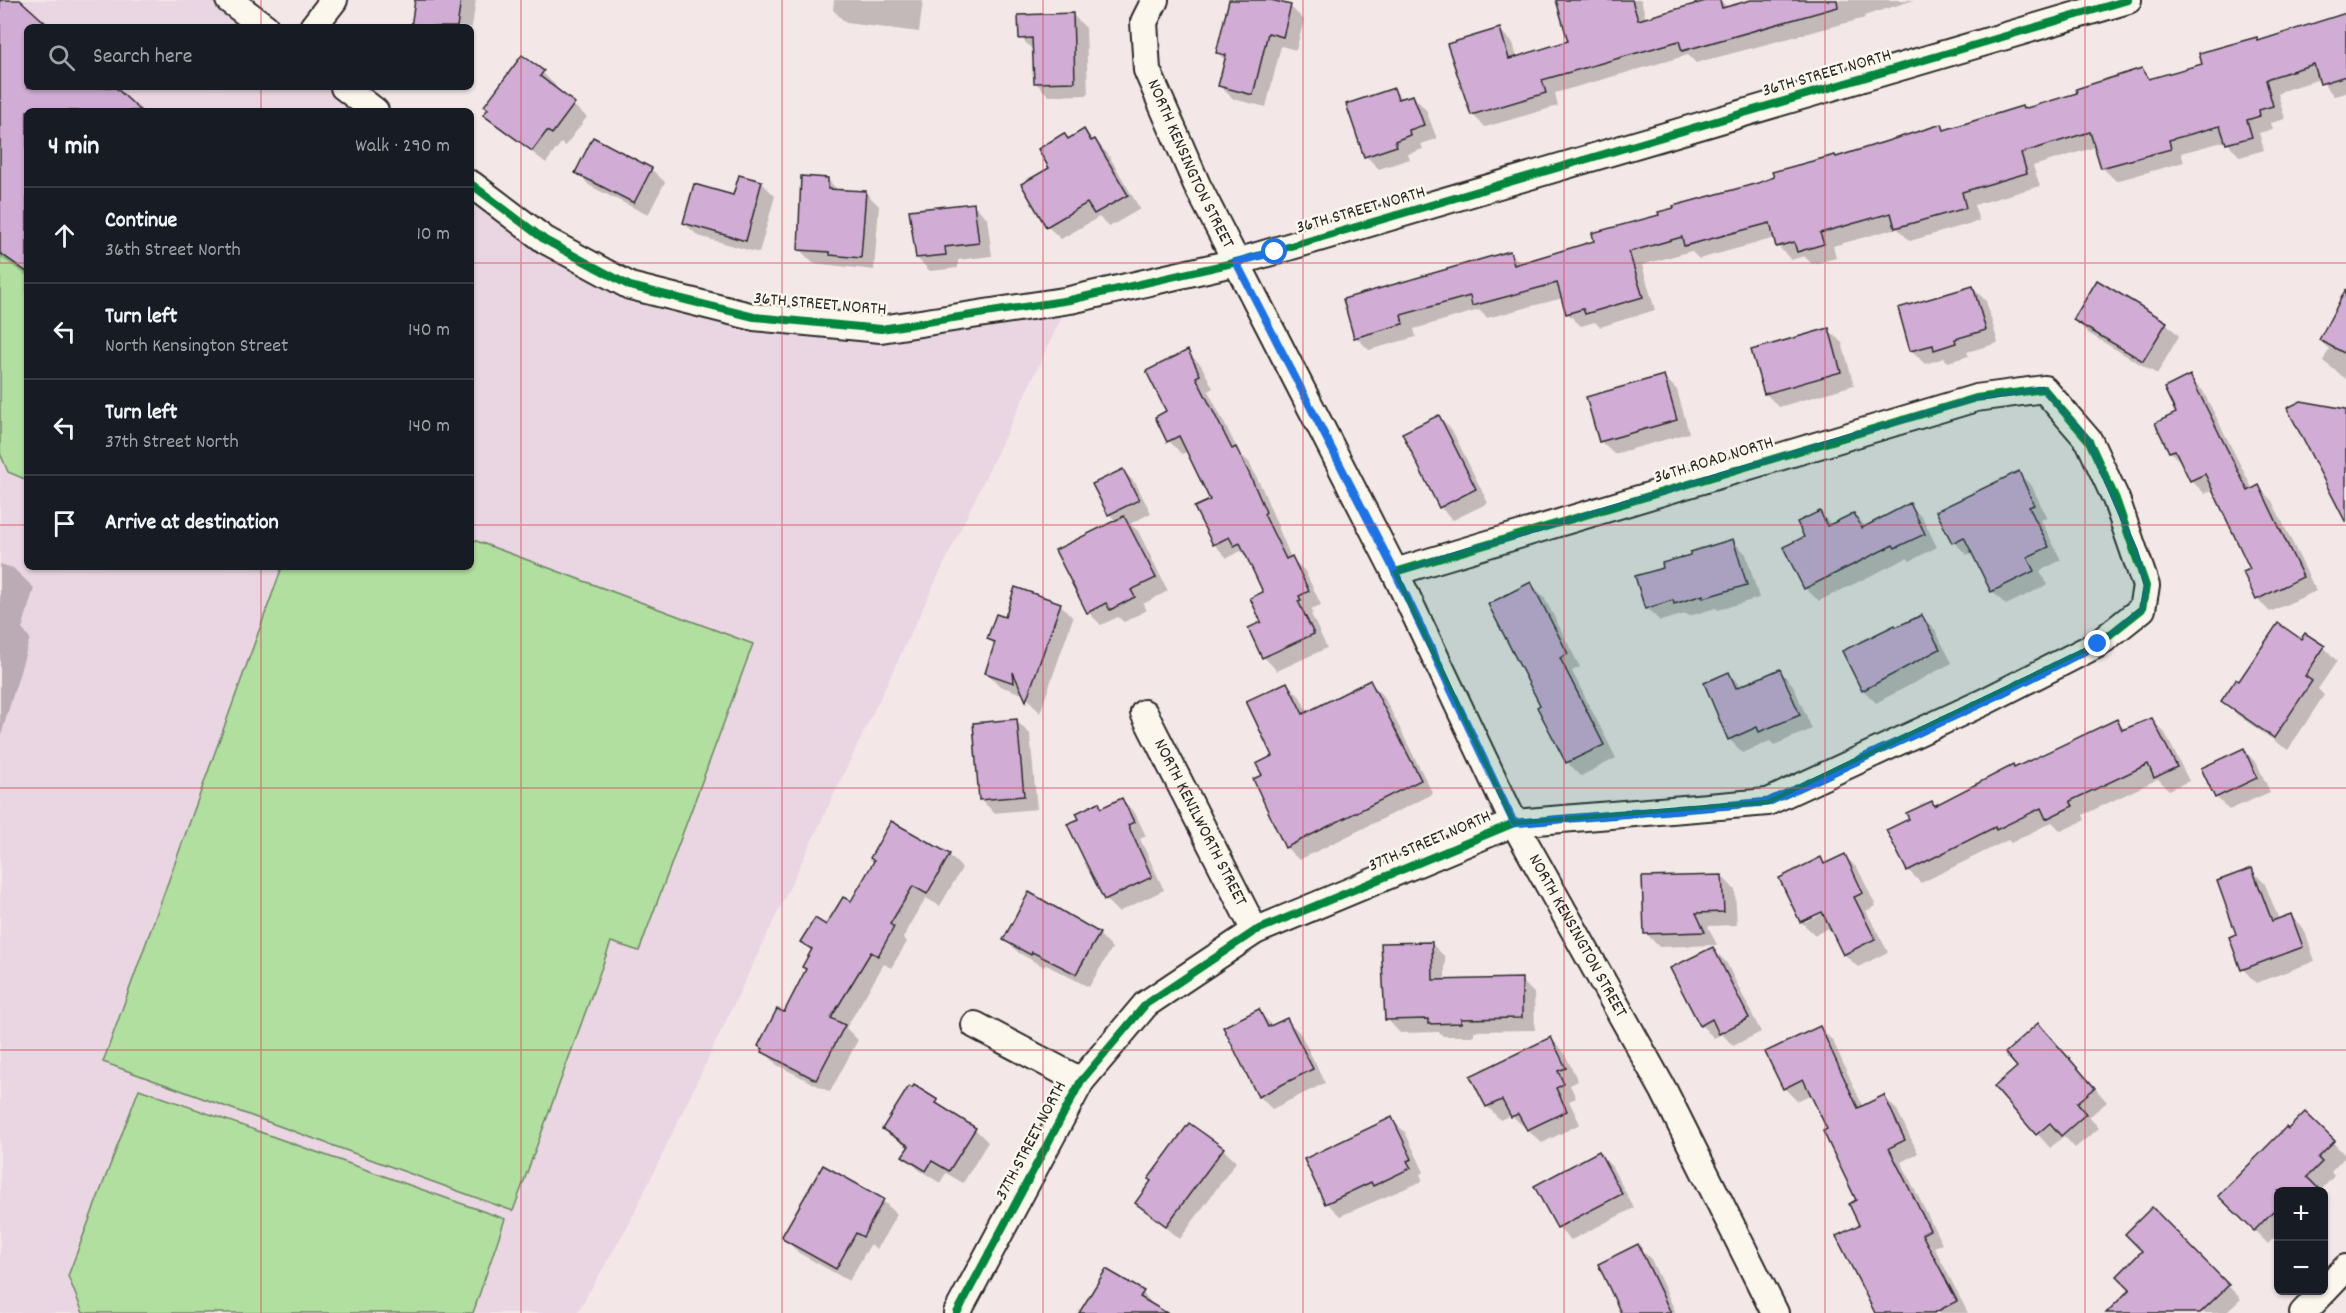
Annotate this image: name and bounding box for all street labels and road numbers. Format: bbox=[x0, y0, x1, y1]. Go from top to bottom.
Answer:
street label: 36TH STREET NORTH bbox=[1759, 44, 1895, 104]
street label: NORTH KENSINGTON STREET bbox=[1140, 76, 1240, 253]
street label: 36TH STREET NORTH bbox=[1293, 181, 1429, 241]
street label: 36TH STREET NORTH bbox=[753, 287, 887, 323]
street label: 36TH ROAD NORTH bbox=[1651, 431, 1777, 491]
street label: NORTH KENILWORTH STREET bbox=[1147, 735, 1253, 910]
street label: 37TH STREET NORTH bbox=[1365, 805, 1495, 879]
street label: NORTH KENSINGTON STREET bbox=[1521, 850, 1633, 1022]
street label: 37TH STREET NORTH bbox=[990, 1077, 1074, 1205]

